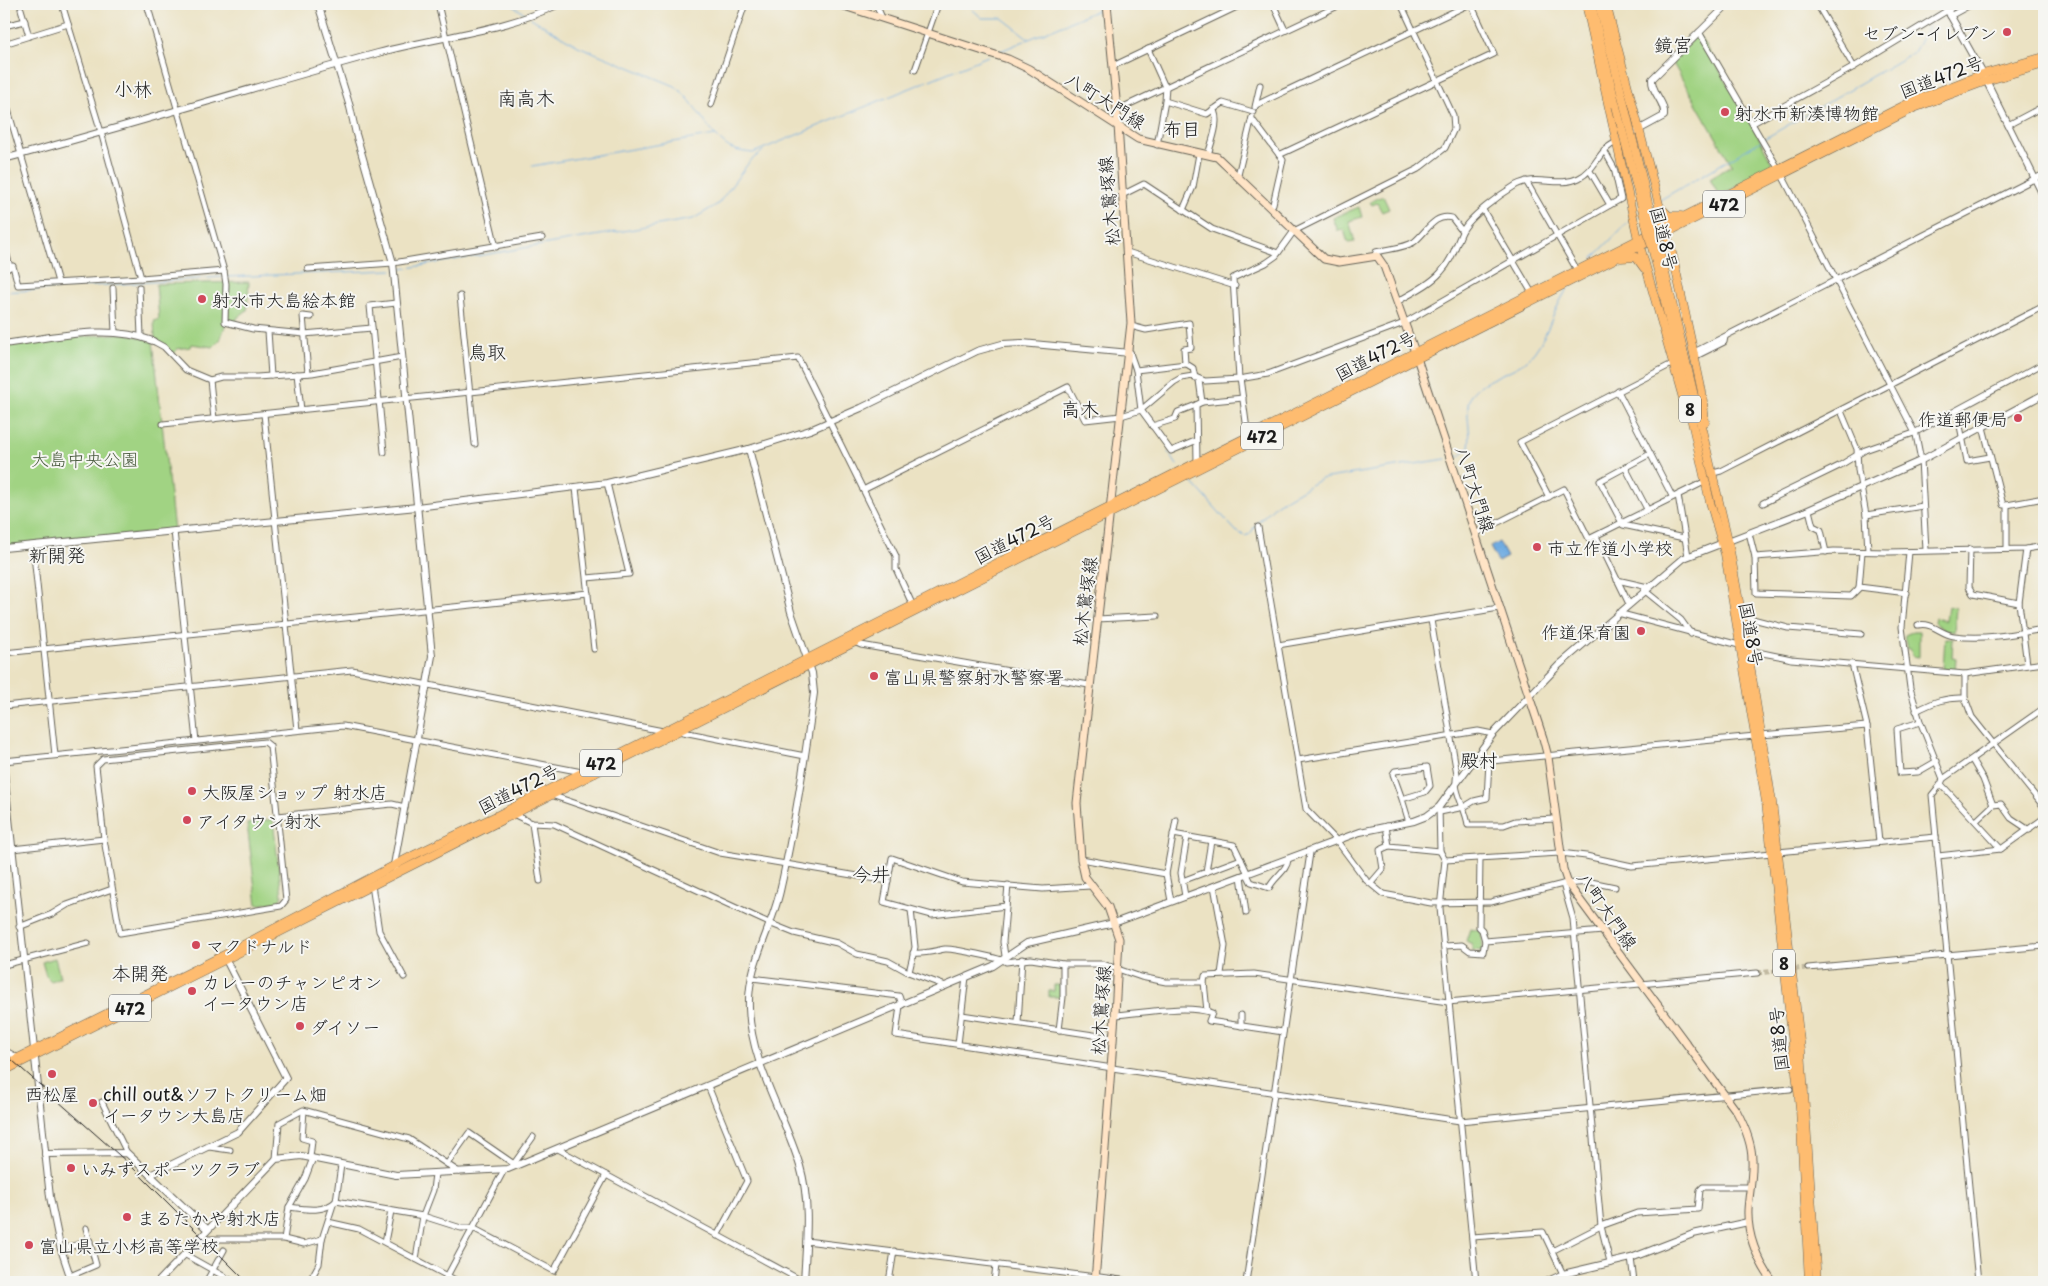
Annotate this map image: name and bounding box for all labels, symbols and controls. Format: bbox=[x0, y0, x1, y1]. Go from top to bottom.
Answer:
place label: セブン-イレブン bbox=[1862, 19, 1997, 46]
marker: セブン-イレブン bbox=[2001, 26, 2013, 38]
district label: 鏡宮 bbox=[1654, 30, 1692, 58]
street label: 国道472号 bbox=[1895, 48, 1987, 104]
street label: 八町大門線 bbox=[1061, 65, 1151, 135]
district label: 小林 bbox=[114, 74, 152, 102]
district label: 南高木 bbox=[497, 83, 555, 111]
place label: 射水市新湊博物館 bbox=[1735, 99, 1879, 126]
marker: 射水市新湊博物館 bbox=[1719, 106, 1731, 118]
district label: 布目 bbox=[1163, 114, 1201, 142]
street label: 松木鷲塚線 bbox=[1091, 155, 1125, 247]
road number: 472 bbox=[1703, 190, 1745, 218]
street label: 国道8号 bbox=[1644, 203, 1686, 273]
place label: 射水市大島絵本館 bbox=[212, 286, 356, 313]
marker: 射水市大島絵本館 bbox=[196, 293, 208, 305]
street label: 国道472号 bbox=[1330, 323, 1420, 387]
district label: 鳥取 bbox=[468, 337, 506, 365]
district label: 高木 bbox=[1061, 394, 1099, 422]
road number: 8 bbox=[1679, 396, 1701, 422]
place label: 作道郵便局 bbox=[1918, 405, 2008, 432]
marker: 作道郵便局 bbox=[2012, 412, 2024, 424]
road number: 472 bbox=[1241, 422, 1283, 450]
street label: 八町大門線 bbox=[1449, 442, 1503, 536]
park label: 大島中央公園 bbox=[31, 445, 139, 472]
street label: 国道472号 bbox=[969, 506, 1059, 570]
place label: 市立作道小学校 bbox=[1547, 534, 1673, 561]
district label: 新開発 bbox=[28, 540, 86, 568]
marker: 市立作道小学校 bbox=[1531, 541, 1543, 553]
street label: 松木鷲塚線 bbox=[1065, 555, 1103, 647]
street label: 国道8号 bbox=[1733, 600, 1771, 668]
place label: 作道保育園 bbox=[1541, 618, 1631, 645]
marker: 作道保育園 bbox=[1635, 625, 1647, 637]
place label: 富山県警察射水警察署 bbox=[884, 663, 1064, 690]
marker: 富山県警察射水警察署 bbox=[868, 670, 880, 682]
district label: 殿村 bbox=[1460, 745, 1498, 773]
road number: 472 bbox=[580, 750, 622, 776]
street label: 国道472号 bbox=[473, 756, 563, 820]
place label: 大阪屋ショップ 射水店 bbox=[202, 778, 387, 805]
marker: 大阪屋ショップ 射水店 bbox=[186, 785, 198, 797]
place label: アイタウン射水 bbox=[197, 807, 321, 834]
marker: アイタウン射水 bbox=[181, 814, 193, 826]
district label: 今井 bbox=[852, 859, 890, 887]
street label: 八町大門線 bbox=[1571, 865, 1645, 955]
place label: マクドナルド bbox=[206, 932, 313, 959]
marker: マクドナルド bbox=[190, 939, 202, 951]
road number: 8 bbox=[1773, 950, 1795, 976]
district label: 本開発 bbox=[111, 958, 169, 986]
street label: 松木鷲塚線 bbox=[1083, 964, 1117, 1056]
place label: カレーのチャンピオン イータウン店 bbox=[202, 968, 382, 1016]
marker: カレーのチャンピオン イータウン店 bbox=[186, 985, 198, 997]
road number: 472 bbox=[109, 994, 151, 1021]
street label: 国道8号 bbox=[1761, 1005, 1795, 1073]
place label: ダイソー bbox=[310, 1013, 380, 1040]
marker: ダイソー bbox=[294, 1020, 306, 1032]
marker: 西松屋 bbox=[46, 1068, 58, 1080]
place label: 西松屋 bbox=[25, 1080, 79, 1107]
place label: chill out&ソフトクリーム畑 イータウン大島店 bbox=[103, 1080, 327, 1128]
marker: chill out&ソフトクリーム畑 イータウン大島店 bbox=[87, 1097, 99, 1109]
place label: いみずスポーツクラブ bbox=[81, 1155, 260, 1182]
marker: いみずスポーツクラブ bbox=[65, 1162, 77, 1174]
place label: まるたかや射水店 bbox=[137, 1204, 281, 1231]
marker: まるたかや射水店 bbox=[121, 1211, 133, 1223]
place label: 富山県立小杉高等学校 bbox=[39, 1232, 219, 1259]
marker: 富山県立小杉高等学校 bbox=[23, 1239, 35, 1251]

